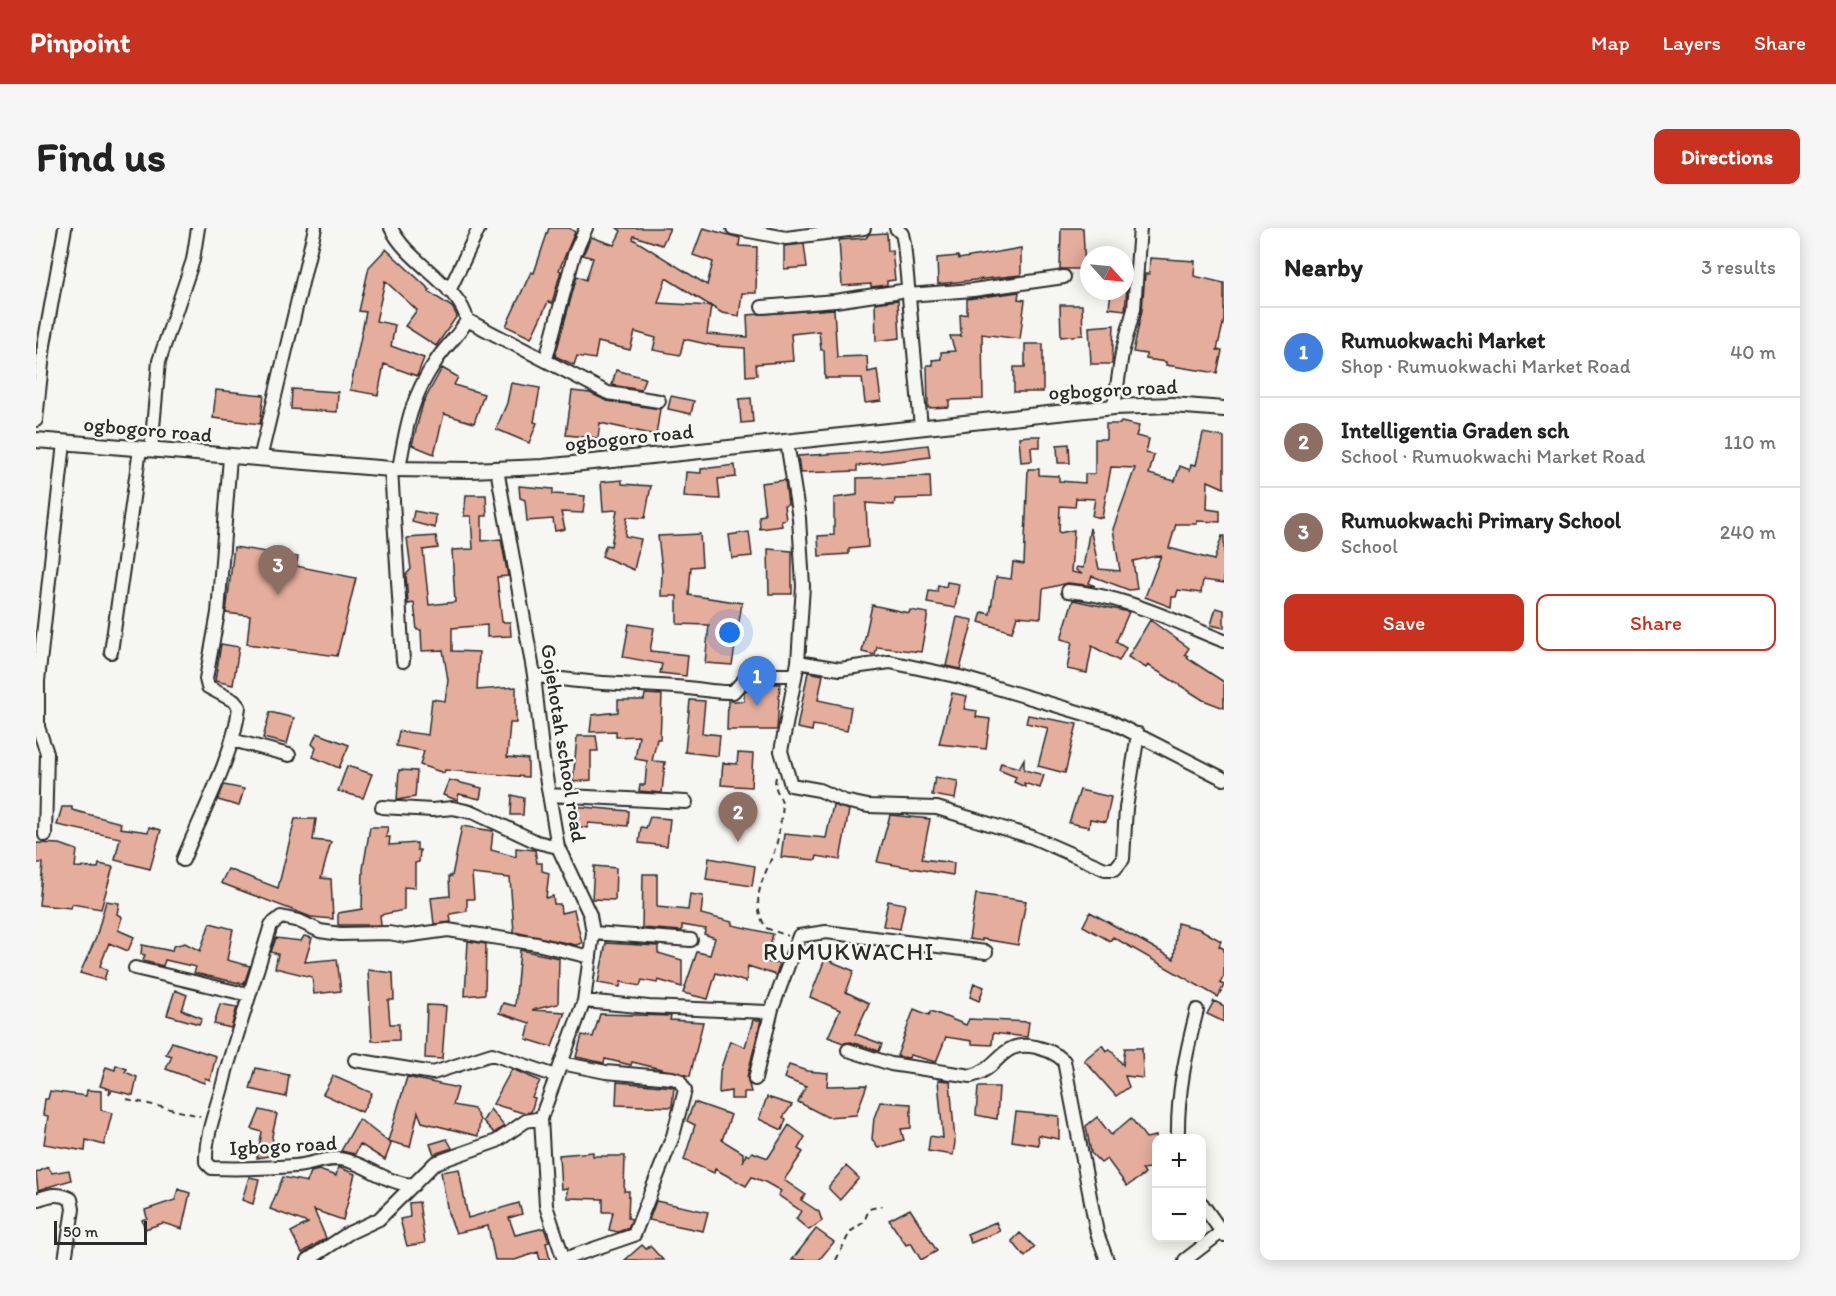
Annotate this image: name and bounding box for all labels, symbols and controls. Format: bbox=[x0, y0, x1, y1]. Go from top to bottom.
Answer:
text: Pinpoint bbox=[30, 25, 131, 59]
text: Map bbox=[1591, 30, 1630, 55]
text: Layers bbox=[1663, 30, 1721, 55]
text: Share bbox=[1754, 30, 1806, 55]
button: Directions bbox=[1654, 129, 1800, 184]
text: Find us bbox=[36, 131, 166, 182]
north arrow bbox=[1080, 246, 1134, 300]
text: Nearby bbox=[1284, 251, 1363, 283]
text: 3 results bbox=[1701, 255, 1776, 279]
text: Rumuokwachi Market bbox=[1341, 327, 1545, 354]
text: 1 bbox=[1299, 340, 1308, 364]
text: 40 m bbox=[1730, 340, 1776, 364]
text: Shop · Rumuokwachi Market Road bbox=[1341, 354, 1631, 378]
street label: ogbogoro road bbox=[1048, 373, 1179, 405]
street label: ogbogoro road bbox=[83, 411, 214, 447]
text: Intelligentia Graden sch bbox=[1341, 417, 1569, 444]
street label: ogbogoro road bbox=[563, 418, 695, 456]
text: 2 bbox=[1298, 430, 1309, 454]
text: 110 m bbox=[1724, 430, 1776, 454]
text: School · Rumuokwachi Market Road bbox=[1341, 444, 1645, 468]
text: Rumuokwachi Primary School bbox=[1341, 507, 1621, 534]
text: 3 bbox=[1298, 520, 1309, 544]
text: 240 m bbox=[1720, 520, 1776, 544]
text: School bbox=[1341, 534, 1398, 558]
pin: 3 bbox=[258, 546, 298, 595]
button: Save bbox=[1284, 594, 1524, 651]
button: Share bbox=[1536, 594, 1776, 651]
your location bbox=[715, 618, 744, 647]
street label: Gojehotah school road bbox=[536, 642, 592, 844]
pin: 1 bbox=[738, 656, 776, 706]
pin: 2 bbox=[718, 792, 758, 842]
district label: RUMUKWACHI bbox=[763, 937, 935, 966]
street label: Igbogo road bbox=[229, 1130, 337, 1160]
map controls bbox=[1152, 1134, 1206, 1242]
button: + bbox=[1152, 1134, 1206, 1188]
button: − bbox=[1152, 1188, 1206, 1242]
scale bar bbox=[54, 1218, 147, 1246]
text: 50 m bbox=[63, 1222, 98, 1241]

